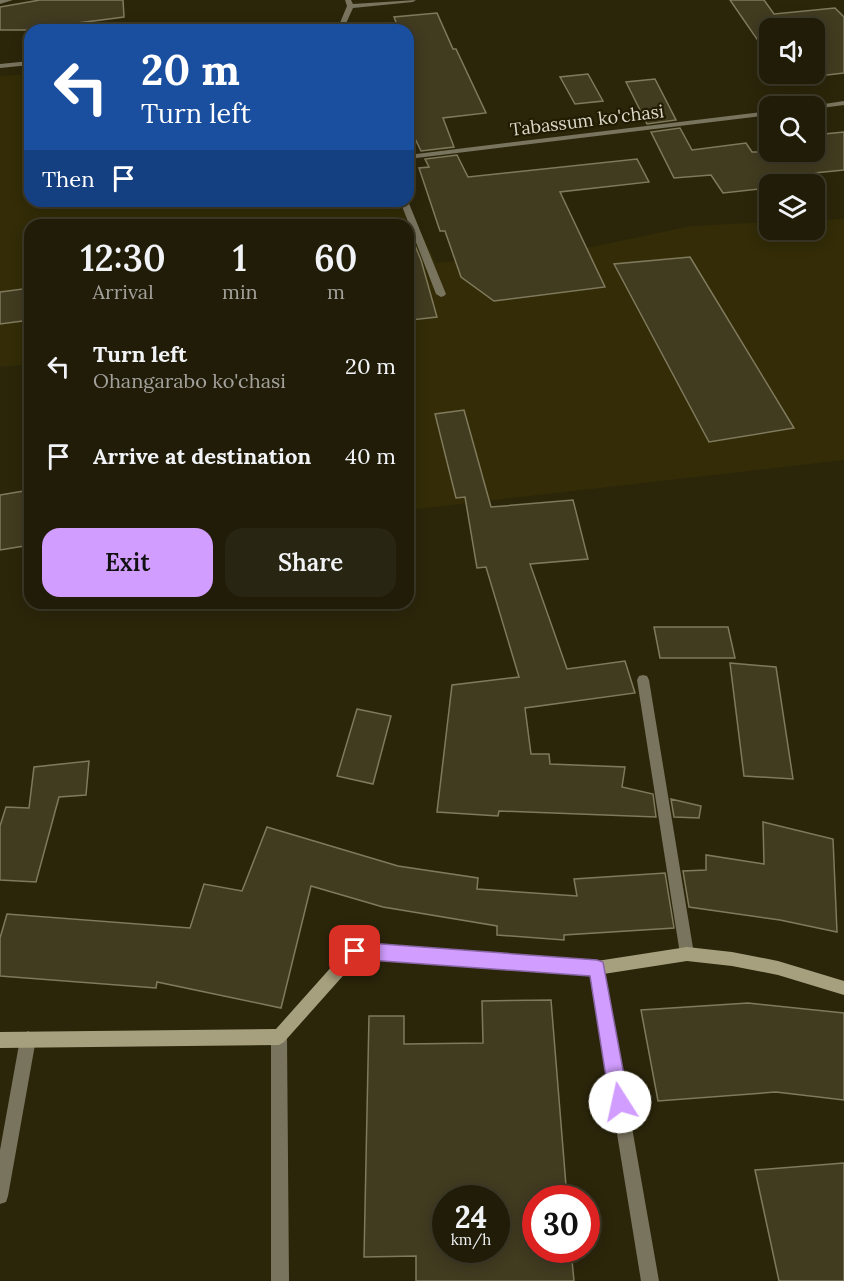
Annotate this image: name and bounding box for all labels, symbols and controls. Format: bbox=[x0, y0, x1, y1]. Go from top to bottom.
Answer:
map controls bbox=[759, 18, 825, 240]
button: sound bbox=[759, 18, 825, 84]
text: 20 m bbox=[141, 43, 240, 97]
icon: left bbox=[42, 48, 120, 126]
text: Turn left bbox=[141, 96, 251, 130]
button: search bbox=[759, 96, 825, 162]
street label: Tabassum ko'chasi bbox=[509, 99, 665, 141]
icon: arrive bbox=[107, 162, 140, 195]
text: Then bbox=[42, 165, 95, 193]
button: layers bbox=[759, 174, 825, 240]
text: 12:30 bbox=[80, 235, 166, 281]
text: 1 bbox=[233, 235, 247, 281]
text: 60 bbox=[314, 235, 358, 281]
text: Arrival bbox=[92, 279, 154, 304]
text: min bbox=[222, 279, 258, 304]
text: m bbox=[327, 279, 345, 304]
text: Turn left bbox=[93, 340, 187, 368]
icon: left bbox=[42, 350, 75, 383]
text: 20 m bbox=[345, 352, 396, 380]
text: Ohangarabo ko'chasi bbox=[93, 368, 286, 393]
icon: arrive bbox=[42, 440, 75, 473]
text: Arrive at destination bbox=[93, 442, 311, 470]
text: 40 m bbox=[345, 442, 396, 470]
button: Exit bbox=[42, 528, 213, 597]
button: Share bbox=[225, 528, 396, 597]
pin bbox=[329, 925, 380, 976]
icon: arrive bbox=[338, 934, 371, 967]
position arrow bbox=[588, 1070, 652, 1134]
speed limit sign: 30 bbox=[522, 1185, 600, 1263]
text: 24 bbox=[455, 1198, 487, 1236]
text: km/h bbox=[451, 1230, 491, 1249]

